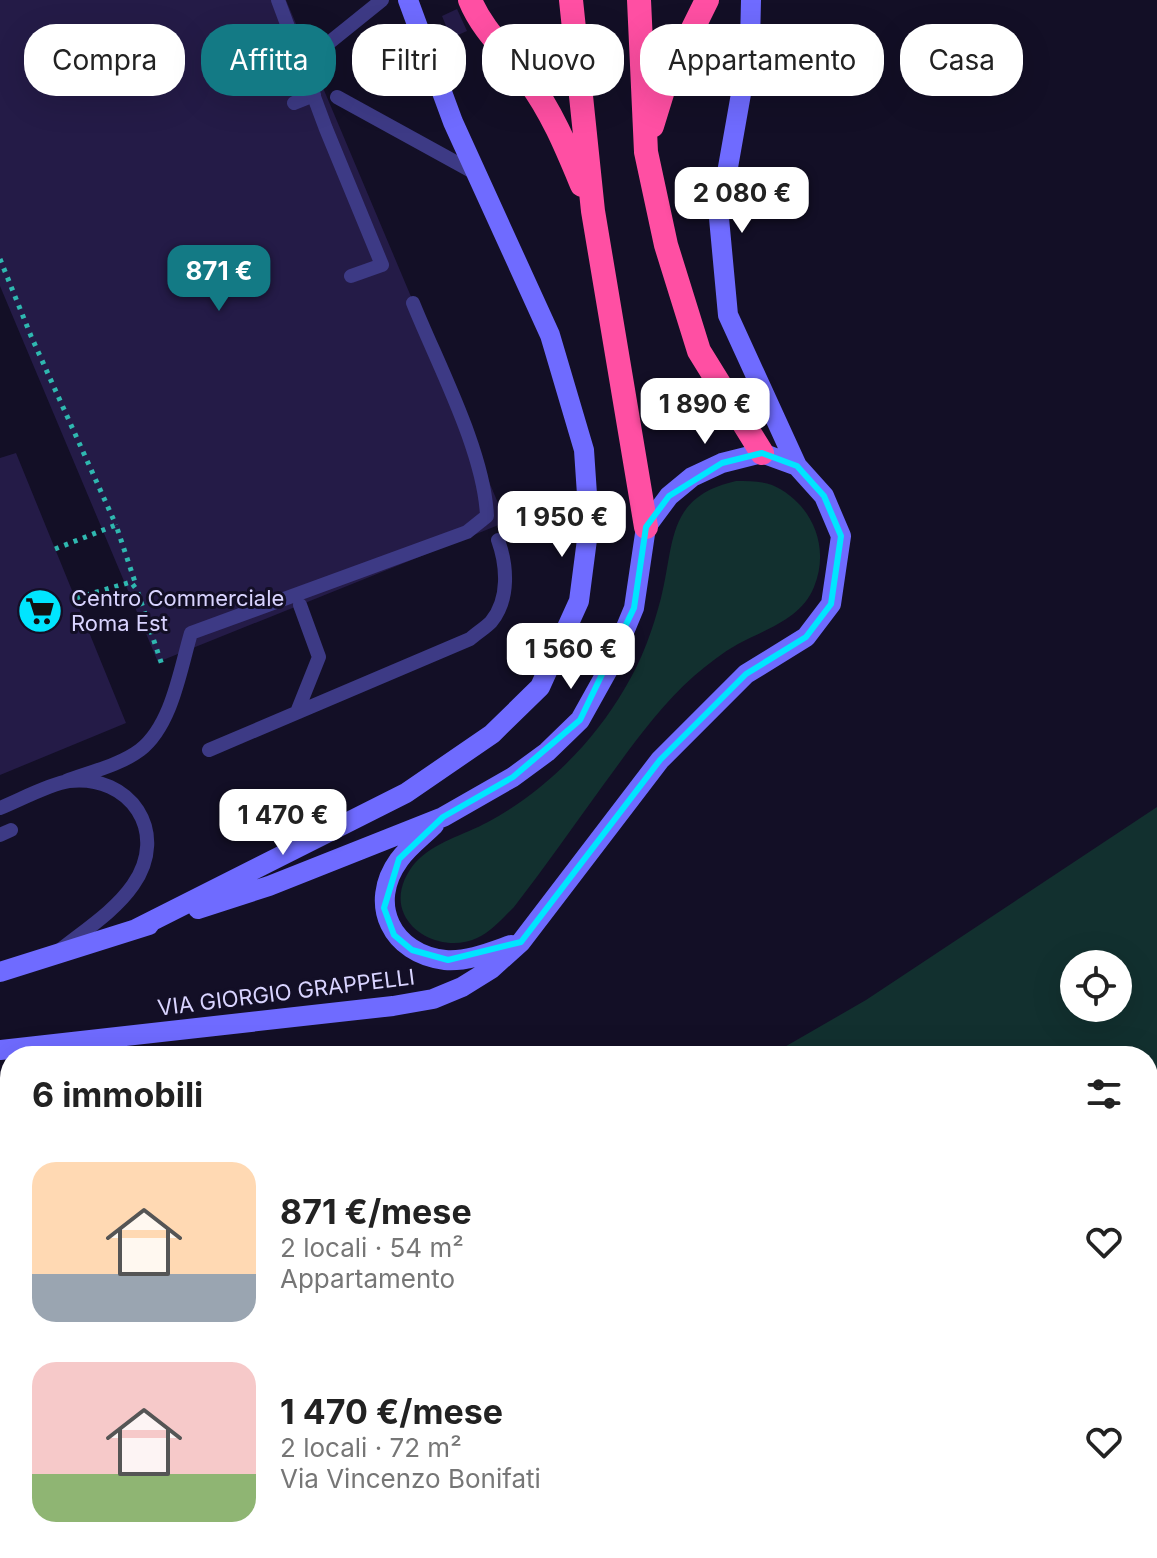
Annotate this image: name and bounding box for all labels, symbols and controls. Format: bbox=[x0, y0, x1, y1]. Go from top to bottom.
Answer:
chip: Compra bbox=[24, 24, 185, 96]
chip: Affitta bbox=[201, 24, 336, 96]
chip: Filtri bbox=[352, 24, 466, 96]
chip: Nuovo bbox=[482, 24, 624, 96]
chip: Appartamento bbox=[640, 24, 884, 96]
chip: Casa bbox=[900, 24, 1023, 96]
pin: 2 080 € bbox=[668, 167, 816, 235]
text: 2 080 € bbox=[693, 177, 791, 208]
pin: 871 € bbox=[163, 245, 275, 313]
text: 871 € bbox=[185, 255, 253, 286]
pin: 1 890 € bbox=[631, 378, 779, 446]
text: 1 890 € bbox=[659, 388, 751, 419]
pin: 1 950 € bbox=[488, 491, 636, 559]
text: 1 950 € bbox=[516, 501, 608, 532]
place label: Centro Commerciale Roma Est bbox=[71, 585, 284, 636]
supermarket icon: Centro Commerciale Roma Est bbox=[16, 587, 64, 635]
pin: 1 560 € bbox=[497, 623, 645, 691]
text: 1 560 € bbox=[525, 633, 617, 664]
pin: 1 470 € bbox=[209, 789, 357, 857]
text: 1 470 € bbox=[237, 799, 329, 830]
map controls bbox=[1060, 950, 1132, 1022]
button: locate bbox=[1060, 950, 1132, 1022]
street label: VIA GIORGIO GRAPPELLI bbox=[156, 963, 416, 1021]
icon: filters bbox=[1082, 1072, 1126, 1116]
text: 6 immobili bbox=[32, 1074, 203, 1115]
text: 871 €/mese bbox=[280, 1191, 472, 1232]
icon: home bbox=[96, 1194, 192, 1290]
icon: heart bbox=[1082, 1220, 1126, 1264]
text: 2 locali · 54 m² bbox=[280, 1232, 464, 1263]
text: Appartamento bbox=[280, 1263, 455, 1294]
text: 1 470 €/mese bbox=[280, 1391, 503, 1432]
icon: home bbox=[96, 1394, 192, 1490]
icon: heart bbox=[1082, 1420, 1126, 1464]
text: 2 locali · 72 m² bbox=[280, 1432, 462, 1463]
text: Via Vincenzo Bonifati bbox=[280, 1463, 541, 1494]

